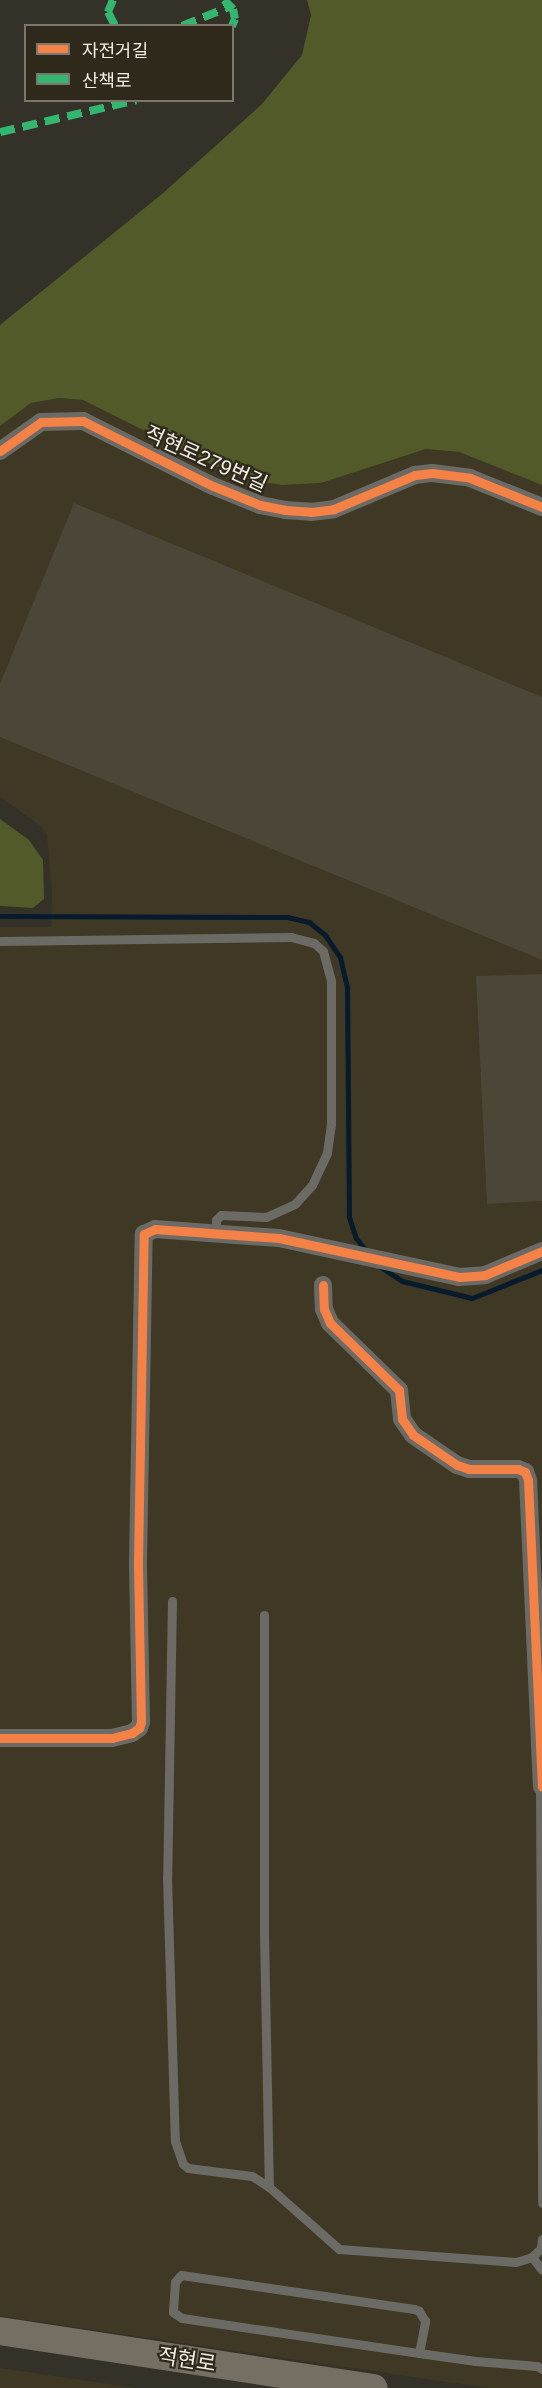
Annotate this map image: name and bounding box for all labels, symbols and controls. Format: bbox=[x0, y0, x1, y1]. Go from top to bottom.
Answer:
legend bbox=[24, 24, 234, 102]
text: 자전거길 bbox=[82, 41, 148, 61]
text: 산책로 bbox=[82, 71, 132, 91]
street label: 적현로279번길 bbox=[141, 421, 271, 497]
street label: 적현로 bbox=[156, 2343, 218, 2377]

